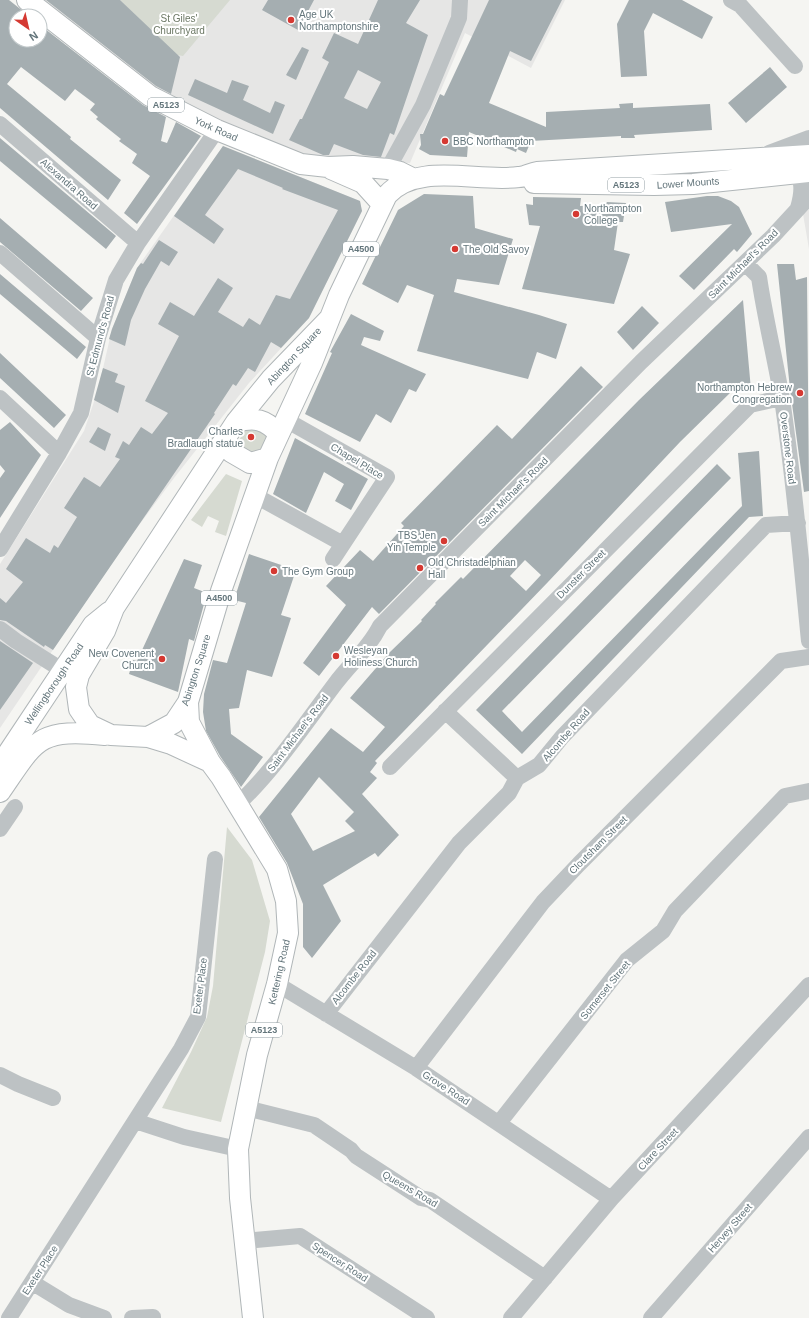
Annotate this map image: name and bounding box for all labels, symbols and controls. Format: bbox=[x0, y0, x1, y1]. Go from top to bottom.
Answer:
north arrow bbox=[8, 8, 48, 48]
place label: Age UK Northamptonshire bbox=[299, 9, 379, 32]
park label: St Giles' Churchyard bbox=[153, 13, 205, 36]
marker: Age UK Northamptonshire bbox=[286, 15, 296, 25]
text: N bbox=[27, 29, 40, 44]
road number: A5123 bbox=[148, 98, 184, 112]
street label: York Road bbox=[193, 115, 239, 143]
marker: BBC Northampton bbox=[440, 136, 450, 146]
place label: BBC Northampton bbox=[453, 136, 534, 147]
street label: Alexandra Road bbox=[38, 156, 100, 212]
street label: Lower Mounts bbox=[656, 175, 720, 191]
road number: A5123 bbox=[608, 178, 644, 192]
place label: Northampton College bbox=[584, 203, 642, 226]
marker: Northampton College bbox=[571, 209, 581, 219]
street label: Saint Michael's Road bbox=[706, 227, 780, 301]
road number: A4500 bbox=[343, 242, 379, 256]
marker: The Old Savoy bbox=[450, 244, 460, 254]
place label: The Old Savoy bbox=[463, 244, 529, 255]
street label: St Edmund's Road bbox=[84, 294, 116, 378]
street label: Abington Square bbox=[265, 325, 324, 387]
place label: Northampton Hebrew Congregation bbox=[697, 382, 793, 405]
marker: Northampton Hebrew Congregation bbox=[795, 388, 805, 398]
street label: Overstone Road bbox=[778, 411, 798, 485]
place label: Charles Bradlaugh statue bbox=[167, 426, 243, 449]
marker: Charles Bradlaugh statue bbox=[246, 432, 256, 442]
street label: Chapel Place bbox=[329, 441, 386, 481]
street label: Saint Michael's Road bbox=[476, 455, 550, 529]
place label: TBS Jen Yin Temple bbox=[387, 530, 436, 553]
marker: TBS Jen Yin Temple bbox=[439, 536, 449, 546]
street label: Dunster Street bbox=[554, 547, 608, 601]
place label: Old Christadelphian Hall bbox=[428, 557, 516, 580]
marker: Old Christadelphian Hall bbox=[415, 563, 425, 573]
marker: The Gym Group bbox=[269, 566, 279, 576]
place label: The Gym Group bbox=[282, 566, 354, 577]
road number: A4500 bbox=[201, 591, 237, 605]
street label: Abington Square bbox=[179, 632, 213, 707]
street label: Wellingborough Road bbox=[23, 641, 85, 727]
place label: Wesleyan Holiness Church bbox=[344, 645, 417, 668]
place label: New Covenent Church bbox=[88, 648, 154, 671]
marker: Wesleyan Holiness Church bbox=[331, 651, 341, 661]
marker: New Covenent Church bbox=[157, 654, 167, 664]
street label: Saint Michael's Road bbox=[265, 692, 331, 774]
street label: Alcombe Road bbox=[540, 707, 592, 763]
street label: Cloutsham Street bbox=[567, 814, 629, 876]
street label: Kettering Road bbox=[266, 938, 292, 1006]
street label: Alcombe Road bbox=[329, 948, 379, 1006]
street label: Exeter Place bbox=[191, 957, 209, 1015]
street label: Somerset Street bbox=[578, 958, 632, 1022]
road number: A5123 bbox=[246, 1023, 282, 1037]
street label: Grove Road bbox=[420, 1069, 472, 1107]
street label: Clare Street bbox=[636, 1126, 680, 1172]
street label: Queens Road bbox=[381, 1169, 439, 1209]
street label: Hervey Street bbox=[706, 1201, 754, 1255]
street label: Spencer Road bbox=[310, 1240, 370, 1284]
street label: Exeter Place bbox=[20, 1243, 60, 1297]

